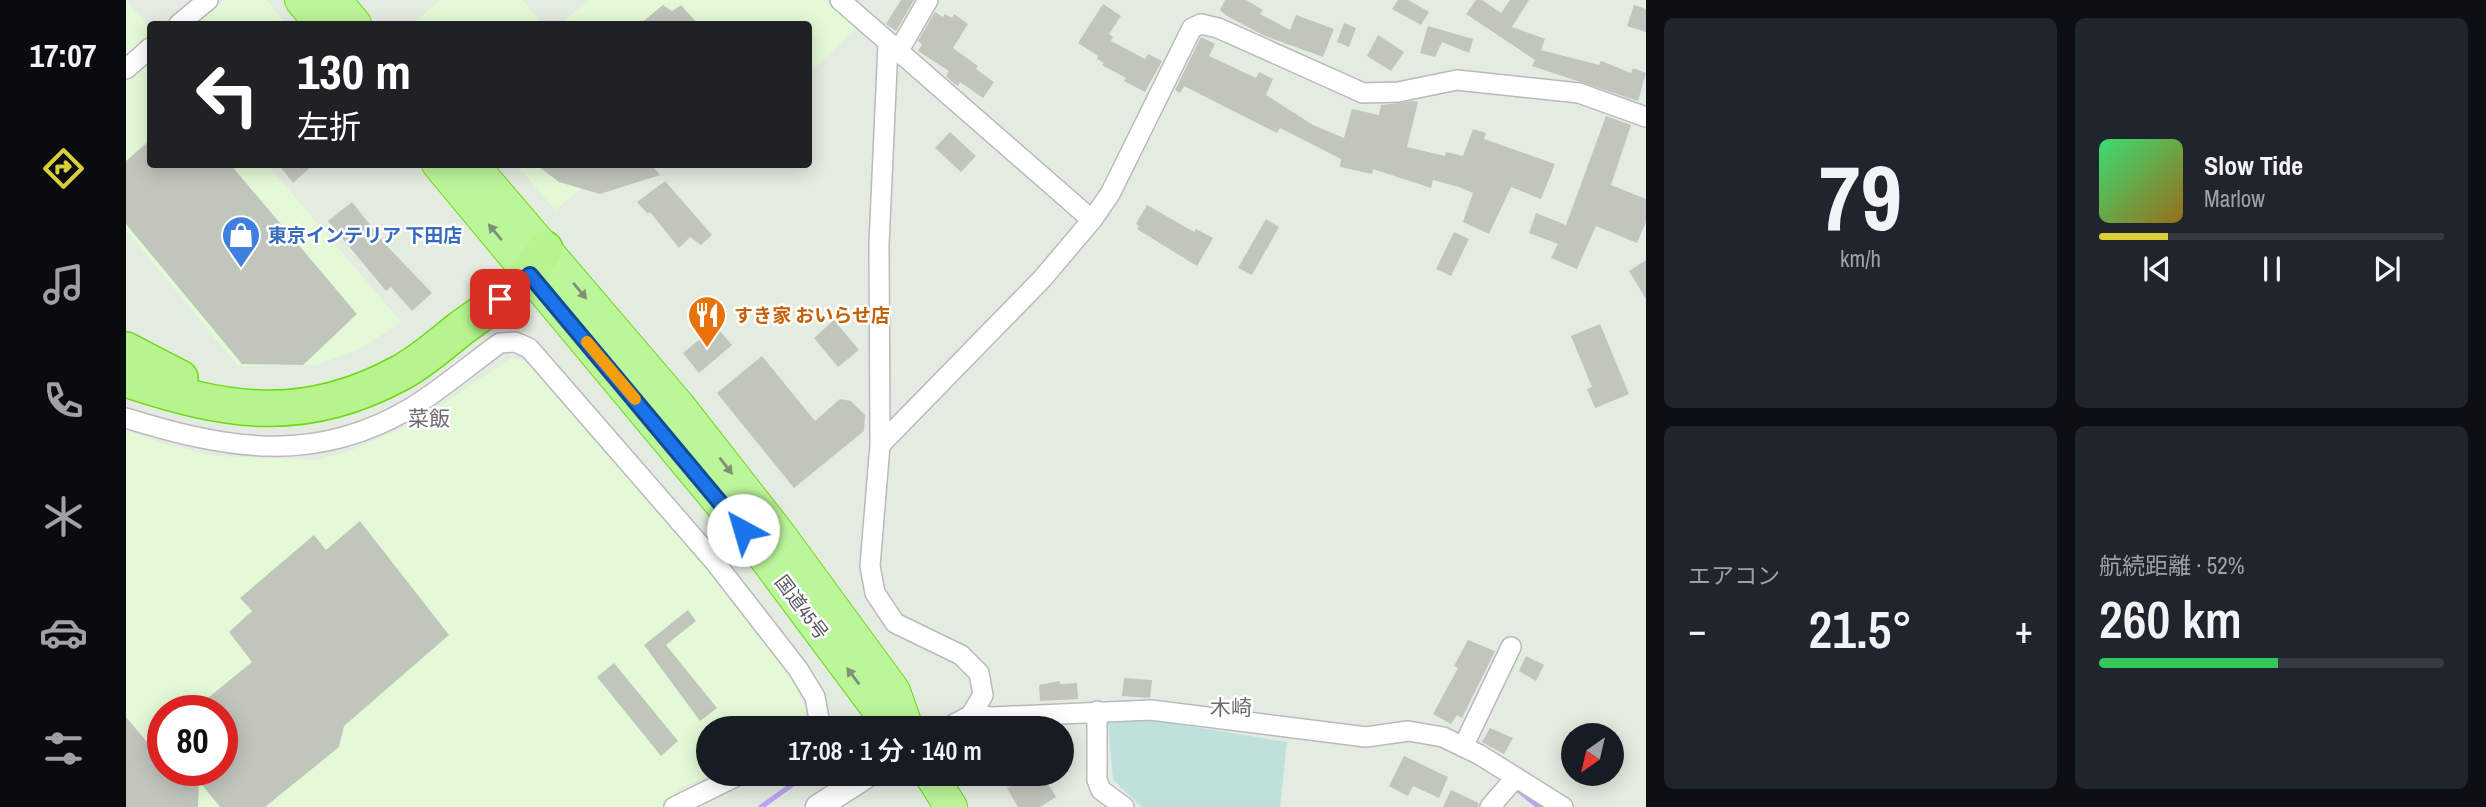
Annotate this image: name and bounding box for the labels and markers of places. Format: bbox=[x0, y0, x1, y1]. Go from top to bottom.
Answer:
shop icon: 東京インテリア 下田店 bbox=[220, 214, 262, 269]
place label: 東京インテリア 下田店 bbox=[268, 222, 462, 248]
pin bbox=[470, 269, 530, 329]
restaurant icon: すき家 おいらせ店 bbox=[686, 294, 728, 349]
place label: すき家 おいらせ店 bbox=[734, 302, 890, 328]

